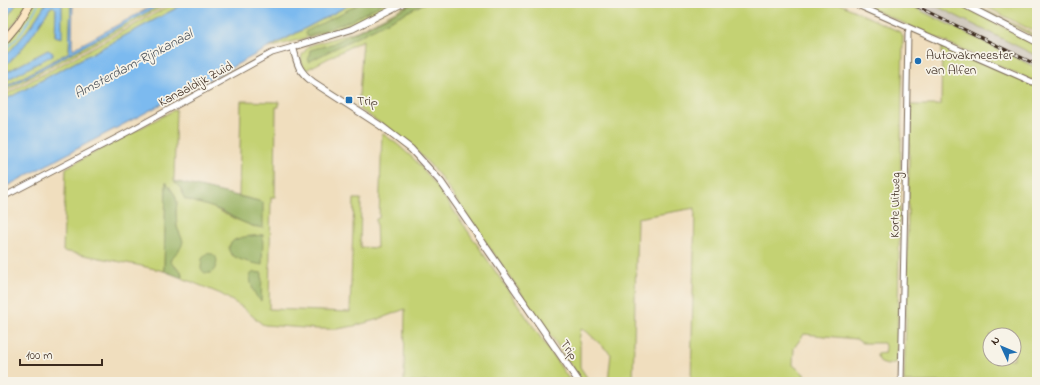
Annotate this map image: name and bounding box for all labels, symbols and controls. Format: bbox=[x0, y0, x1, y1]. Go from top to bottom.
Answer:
water label: Amsterdam-Rijnkanaal bbox=[71, 23, 198, 104]
place label: Autovakmeester van Alfen bbox=[926, 46, 1014, 80]
street label: Kanaaldijk Zuid bbox=[155, 56, 237, 112]
marker: Autovakmeester van Alfen bbox=[913, 56, 923, 66]
place label: Trip bbox=[357, 92, 378, 111]
marker: Trip bbox=[344, 95, 354, 105]
street label: Korte Uitweg bbox=[885, 172, 907, 238]
north arrow bbox=[982, 327, 1022, 367]
text: N bbox=[987, 333, 1004, 349]
street label: Trip bbox=[555, 336, 583, 364]
scale bar bbox=[20, 341, 102, 367]
text: 100 m bbox=[26, 347, 53, 365]

